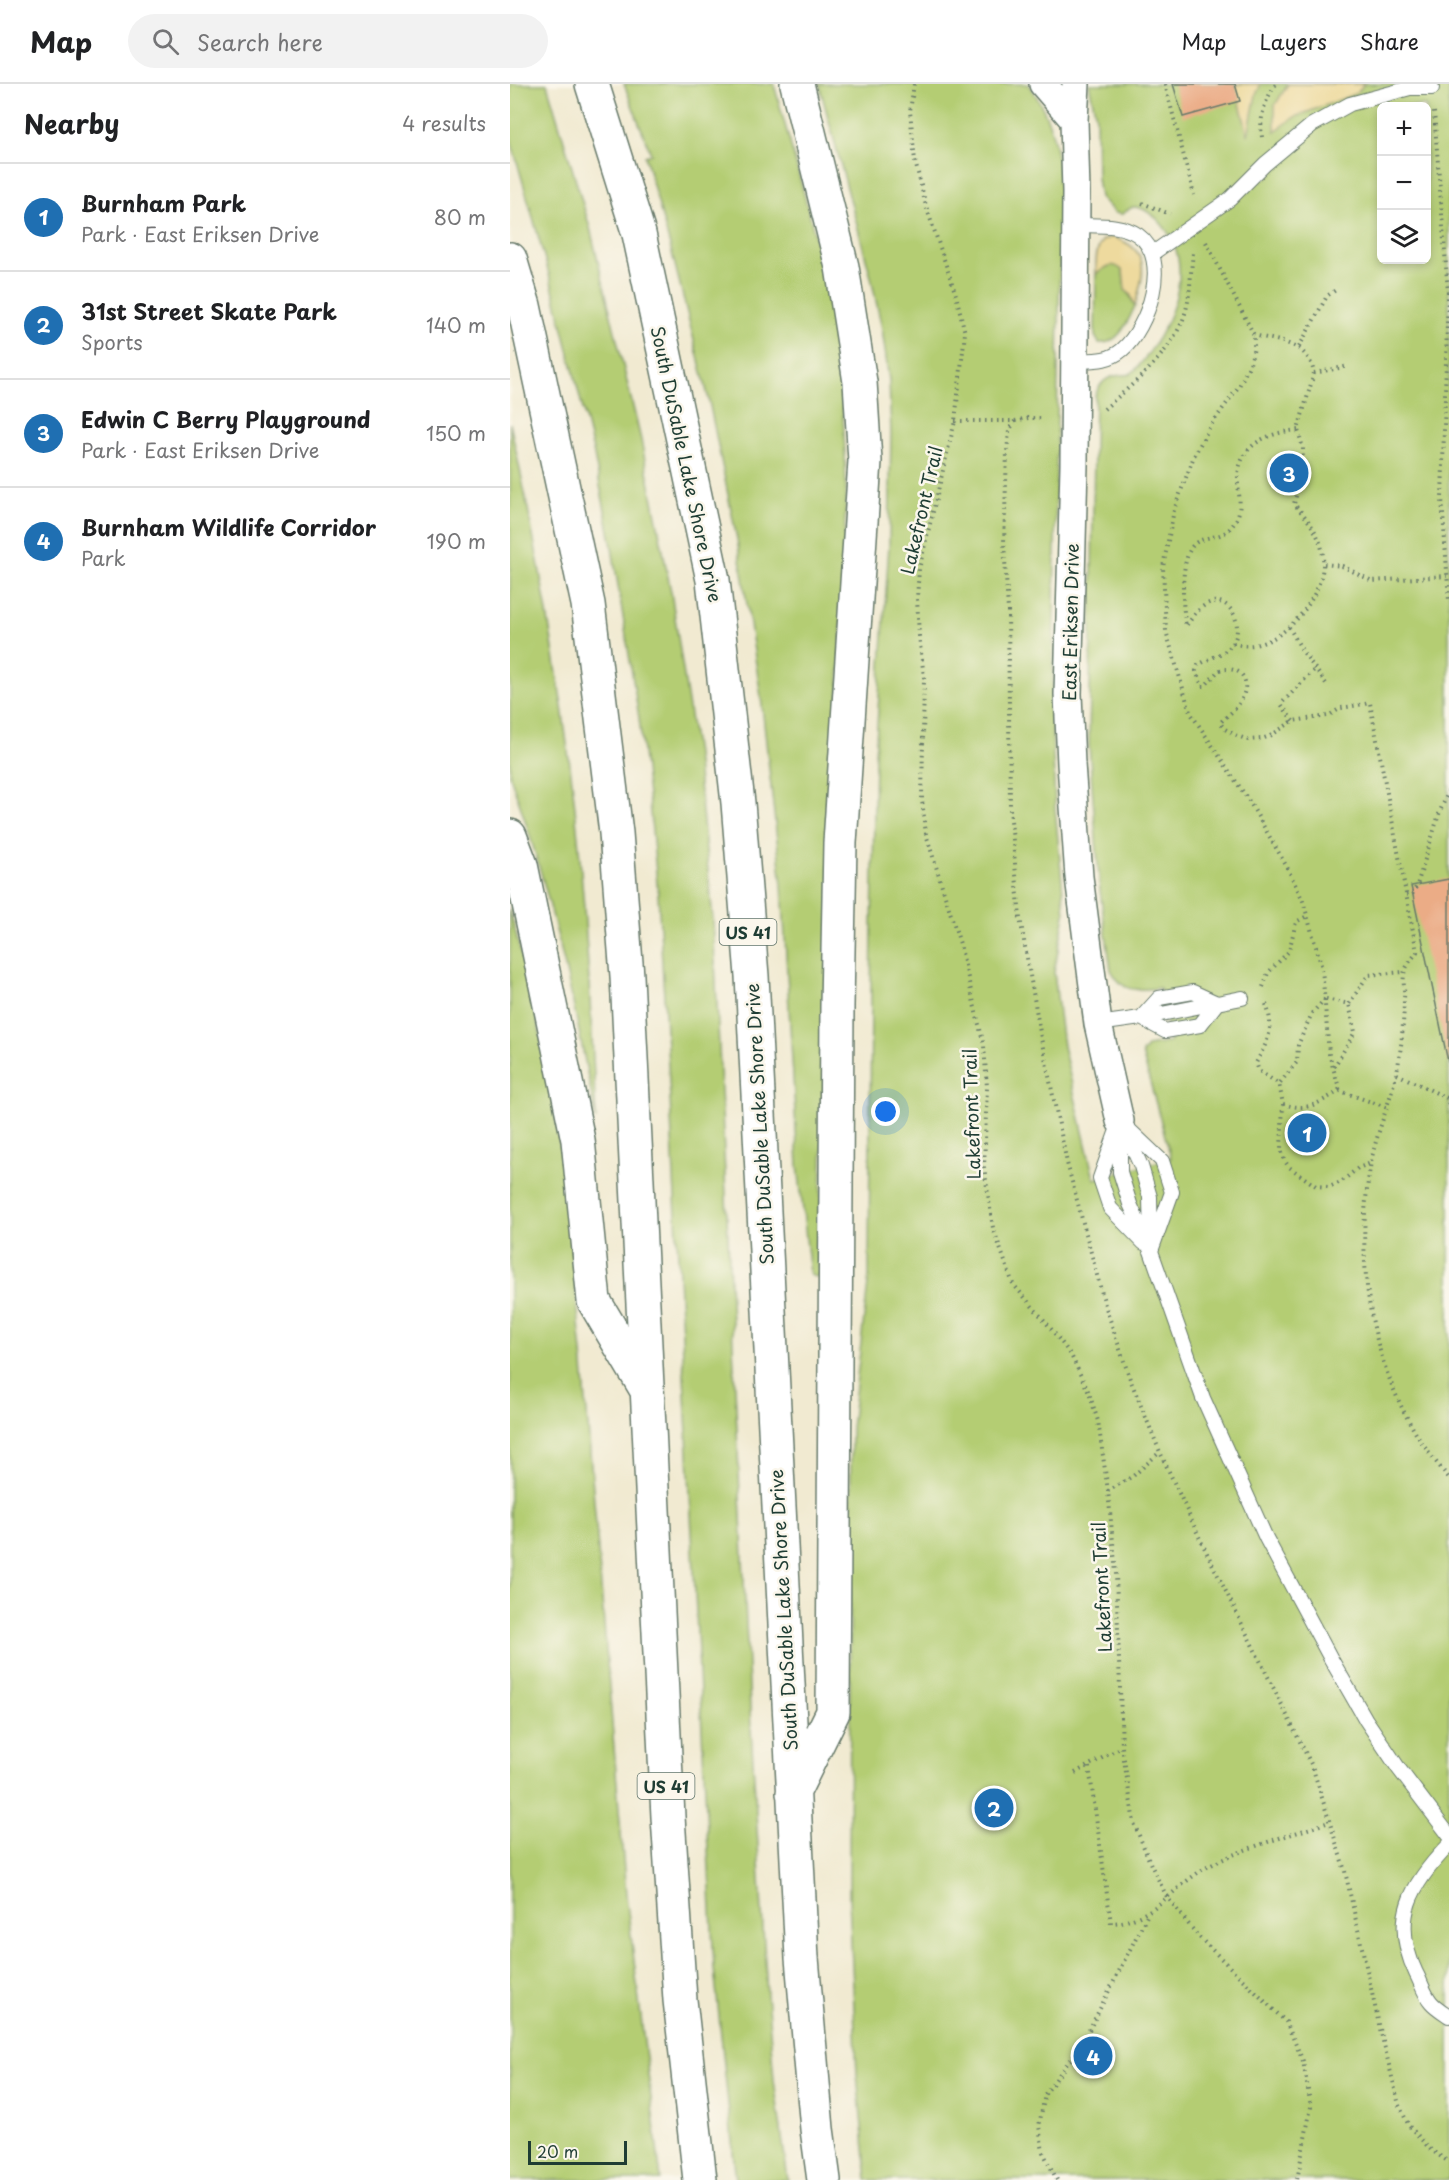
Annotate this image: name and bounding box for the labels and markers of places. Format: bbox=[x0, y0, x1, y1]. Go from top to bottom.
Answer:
pin: 3 bbox=[1270, 450, 1308, 496]
pin: 1 bbox=[1288, 1110, 1326, 1156]
pin: 2 bbox=[974, 1786, 1014, 1830]
pin: 4 bbox=[1074, 2034, 1112, 2078]

